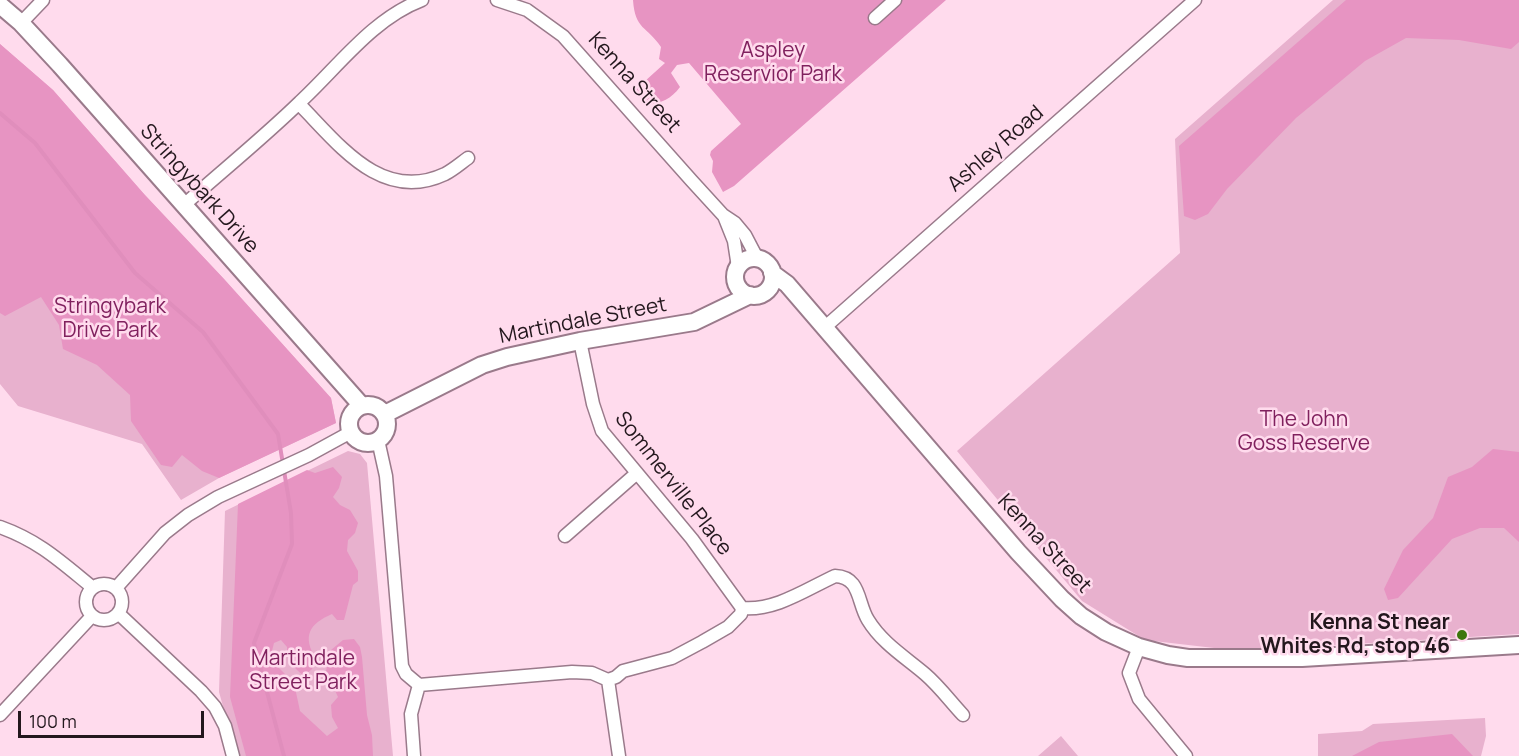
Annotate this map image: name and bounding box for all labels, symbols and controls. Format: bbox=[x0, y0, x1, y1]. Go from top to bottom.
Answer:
street label: Kenna Street bbox=[582, 28, 686, 138]
park label: Aspley Reservior Park bbox=[704, 38, 842, 88]
street label: Ashley Road bbox=[943, 101, 1049, 197]
street label: Stringybark Drive bbox=[134, 119, 264, 259]
street label: Martindale Street bbox=[497, 292, 669, 350]
park label: Stringybark Drive Park bbox=[54, 294, 166, 344]
street label: Sommerville Place bbox=[609, 407, 737, 561]
park label: The John Goss Reserve bbox=[1238, 407, 1370, 457]
street label: Kenna Street bbox=[992, 489, 1096, 599]
place label: Kenna St near Whites Rd, stop 46 bbox=[1261, 610, 1450, 660]
marker: Kenna St near Whites Rd, stop 46 bbox=[1455, 628, 1469, 642]
park label: Martindale Street Park bbox=[249, 646, 357, 696]
scale bar bbox=[21, 699, 207, 737]
text: 100 m bbox=[29, 709, 77, 733]

